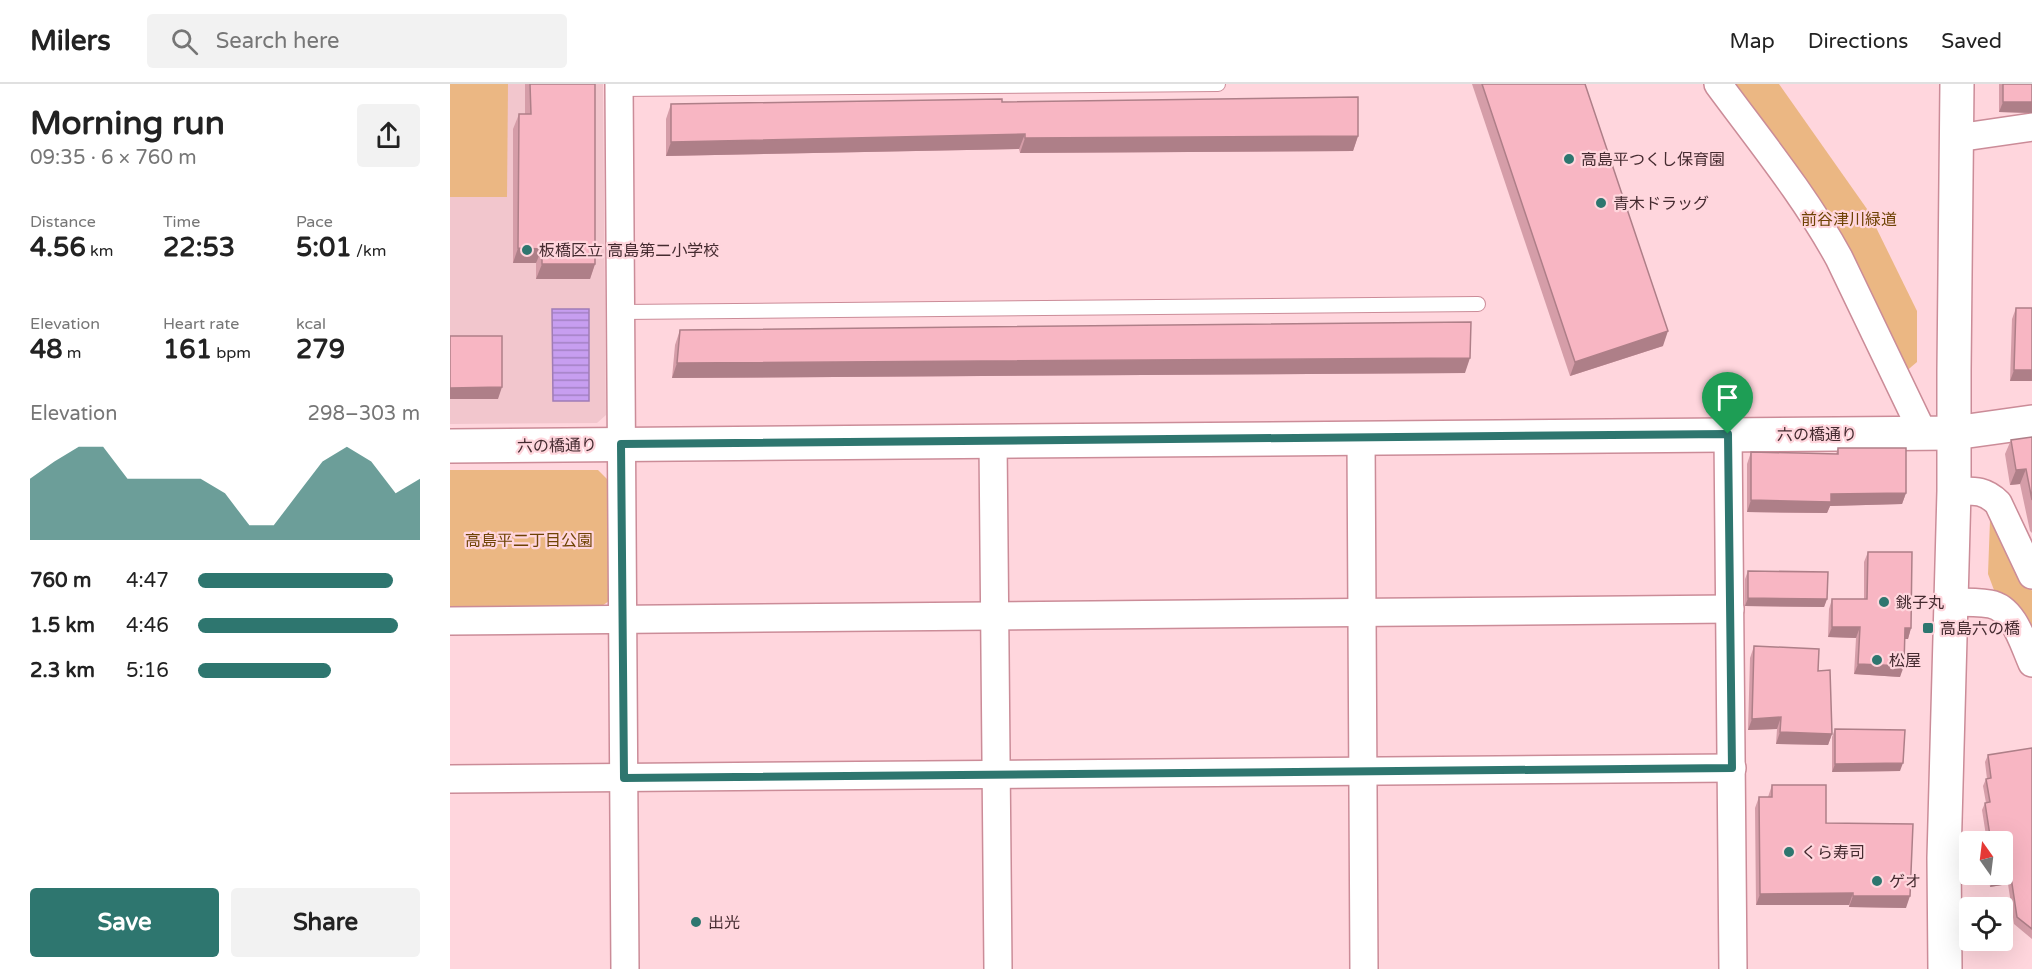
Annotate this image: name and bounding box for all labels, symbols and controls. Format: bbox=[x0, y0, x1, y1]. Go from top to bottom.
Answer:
search box bbox=[147, 14, 567, 68]
text: Milers bbox=[30, 24, 111, 58]
icon: search bbox=[168, 25, 201, 58]
text: Search here bbox=[216, 28, 339, 54]
text: Map bbox=[1729, 29, 1775, 54]
text: Directions bbox=[1808, 29, 1908, 54]
text: Saved bbox=[1941, 29, 2002, 54]
text: Morning run bbox=[30, 104, 225, 143]
button: share bbox=[357, 104, 420, 167]
text: 09:35 · 6 × 760 m bbox=[30, 146, 197, 170]
place label: 高島平つくし保育園 bbox=[1581, 150, 1725, 170]
marker: 高島平つくし保育園 bbox=[1562, 152, 1576, 166]
place label: 青木ドラッグ bbox=[1613, 194, 1709, 214]
marker: 青木ドラッグ bbox=[1594, 196, 1608, 210]
park label: 前谷津川緑道 bbox=[1801, 210, 1897, 230]
text: Distance bbox=[30, 212, 96, 232]
text: Time bbox=[163, 212, 200, 232]
text: Pace bbox=[296, 212, 333, 232]
text: 4.56 bbox=[30, 232, 86, 263]
text: 22:53 bbox=[163, 232, 235, 263]
text: 5:01 bbox=[296, 232, 352, 263]
text: km bbox=[86, 241, 113, 261]
text: /km bbox=[352, 241, 386, 261]
place label: 板橋区立 高島第二小学校 bbox=[539, 241, 719, 261]
marker: 板橋区立 高島第二小学校 bbox=[520, 243, 534, 257]
text: Elevation bbox=[30, 314, 100, 334]
text: Heart rate bbox=[163, 314, 239, 334]
text: kcal bbox=[296, 314, 326, 334]
text: 48 bbox=[30, 334, 63, 365]
text: 161 bbox=[163, 334, 212, 365]
text: 279 bbox=[296, 334, 345, 365]
text: m bbox=[63, 343, 82, 363]
text: bpm bbox=[212, 343, 251, 363]
pin bbox=[1702, 372, 1753, 434]
icon: arrive bbox=[1711, 381, 1744, 414]
text: Elevation bbox=[30, 402, 117, 426]
text: 298–303 m bbox=[307, 402, 420, 426]
street label: 六の橋通り bbox=[1777, 425, 1857, 445]
street label: 六の橋通り bbox=[517, 435, 597, 457]
park label: 高島平二丁目公園 bbox=[465, 531, 593, 551]
text: 760 m bbox=[30, 569, 91, 593]
text: 4:47 bbox=[126, 569, 169, 593]
place label: 銚子丸 bbox=[1896, 593, 1944, 613]
marker: 銚子丸 bbox=[1877, 595, 1891, 609]
text: 1.5 km bbox=[30, 614, 95, 638]
text: 4:46 bbox=[126, 614, 169, 638]
place label: 高島六の橋 bbox=[1940, 619, 2020, 639]
marker: 高島六の橋 bbox=[1921, 621, 1935, 635]
place label: 松屋 bbox=[1889, 651, 1921, 671]
marker: 松屋 bbox=[1870, 653, 1884, 667]
text: 2.3 km bbox=[30, 659, 95, 683]
text: 5:16 bbox=[126, 659, 169, 683]
north arrow bbox=[1959, 831, 2013, 885]
map controls bbox=[1959, 831, 2013, 951]
place label: くら寿司 bbox=[1801, 843, 1865, 863]
marker: くら寿司 bbox=[1782, 845, 1796, 859]
place label: ゲオ bbox=[1889, 872, 1921, 892]
marker: ゲオ bbox=[1870, 874, 1884, 888]
button: Save bbox=[30, 888, 219, 957]
button: Share bbox=[231, 888, 420, 957]
button: locate bbox=[1959, 897, 2013, 951]
place label: 出光 bbox=[708, 913, 740, 933]
marker: 出光 bbox=[689, 915, 703, 929]

